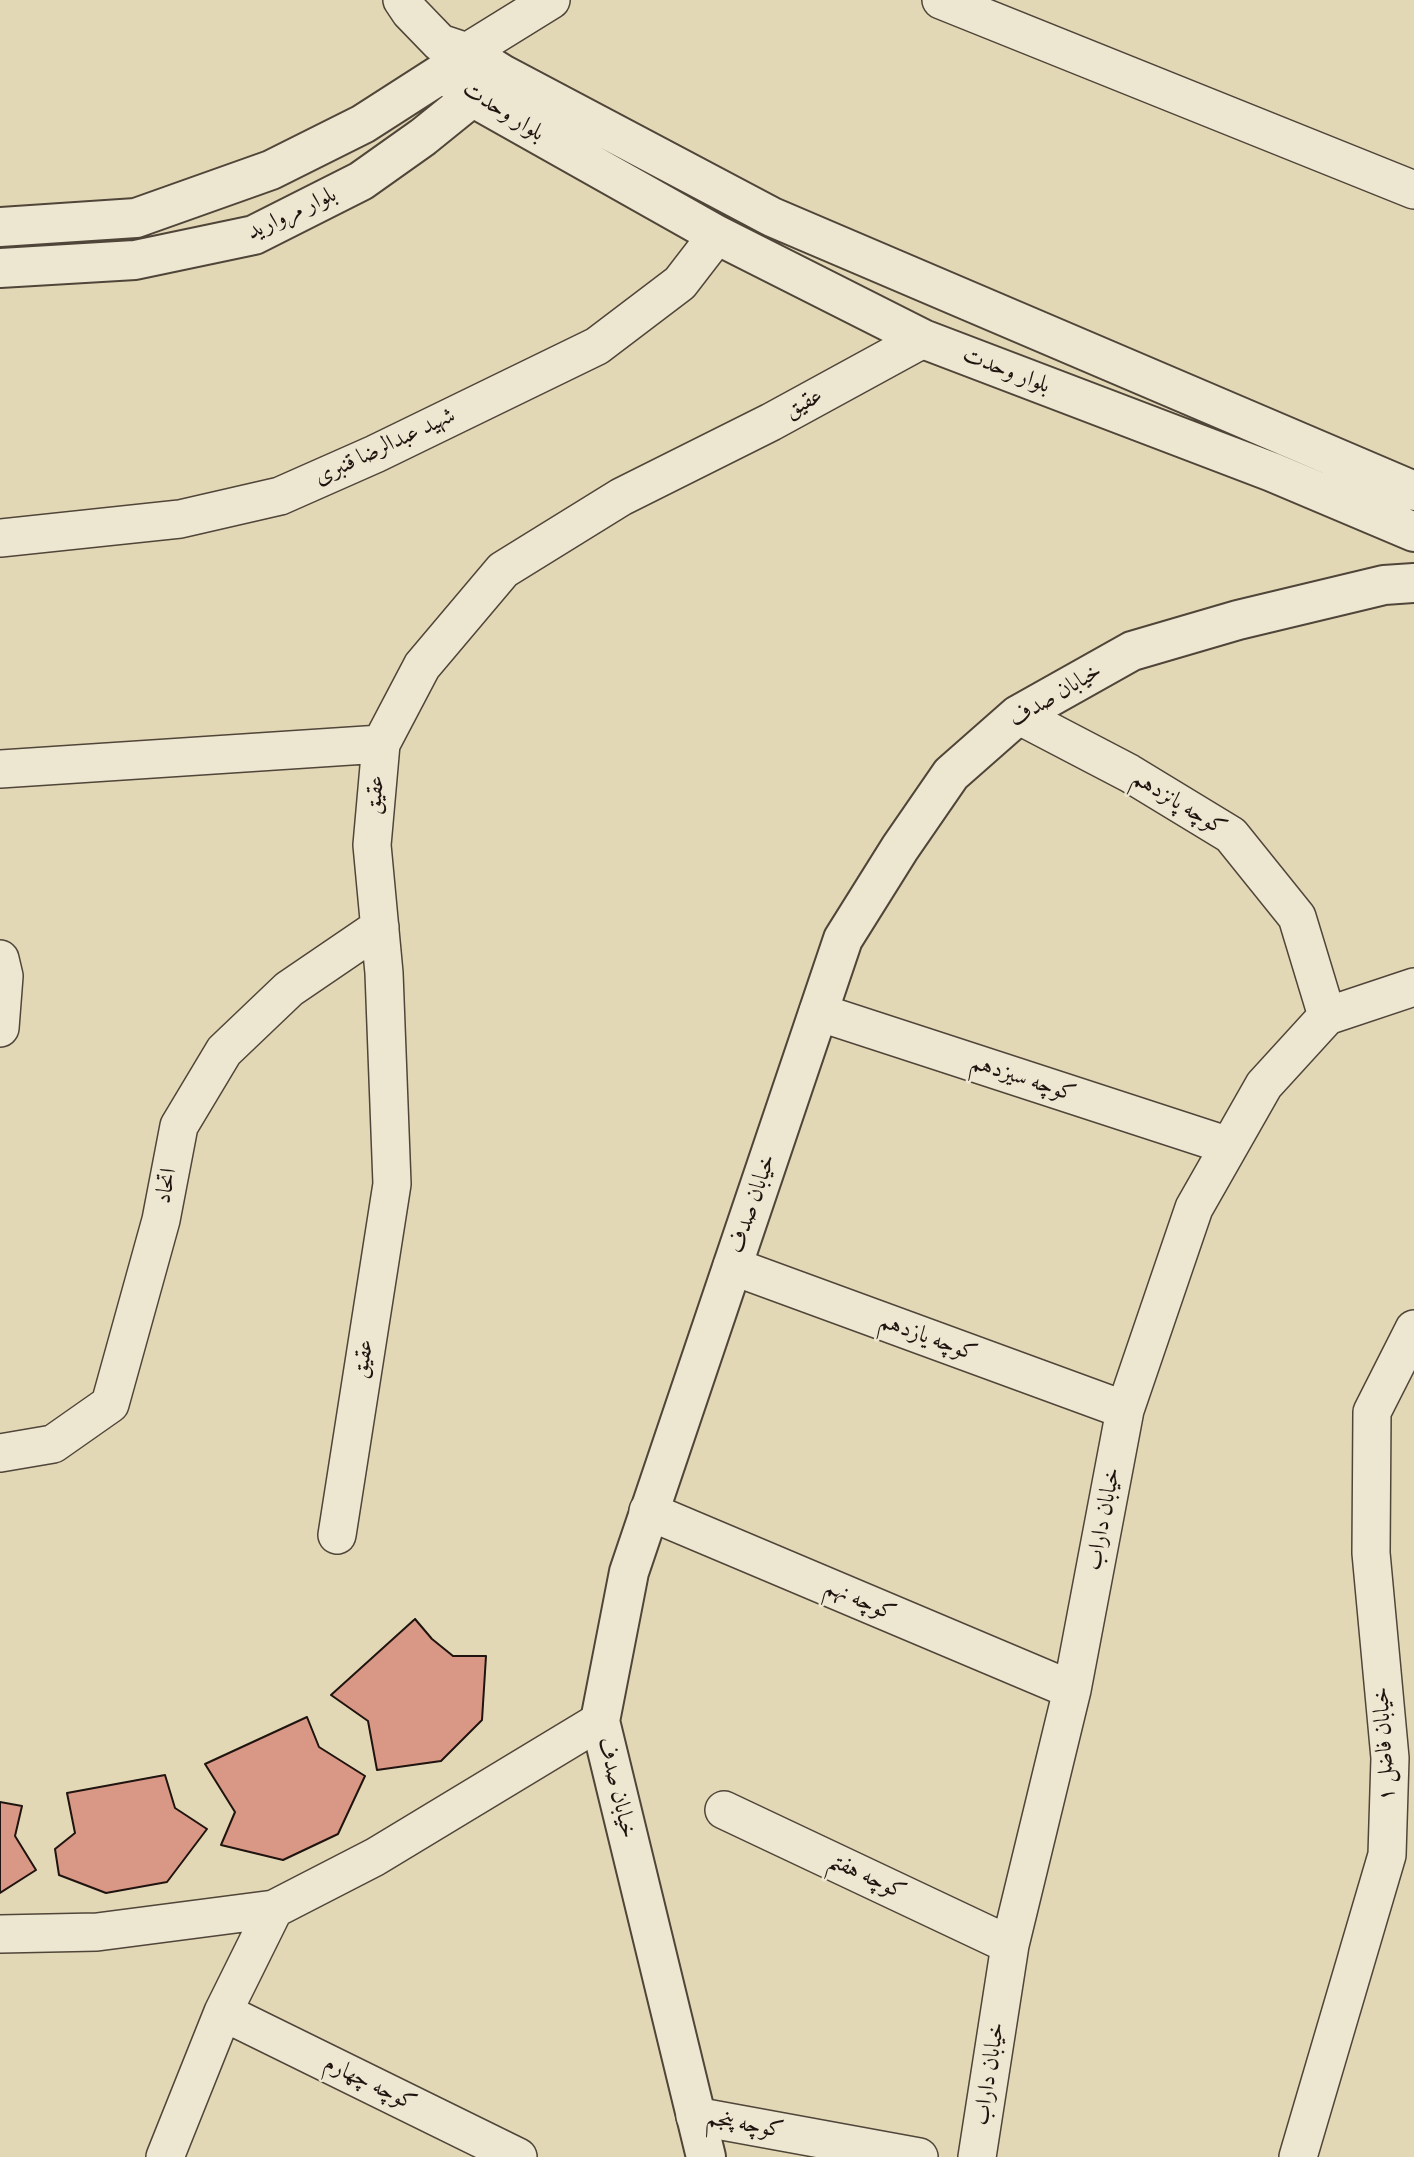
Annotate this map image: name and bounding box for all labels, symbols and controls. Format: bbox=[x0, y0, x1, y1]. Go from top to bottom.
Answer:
street label: بلوار وحدت bbox=[457, 76, 549, 148]
street label: بلوار مروارید bbox=[243, 181, 341, 247]
street label: بلوار وحدت bbox=[958, 342, 1054, 400]
street label: عقیق bbox=[780, 383, 828, 425]
street label: شهید عبدالرضا قنبری bbox=[310, 402, 460, 492]
street label: خیابان صدف bbox=[1005, 658, 1107, 734]
street label: کوچه پانزدهم bbox=[1127, 765, 1231, 843]
street label: عقیق bbox=[361, 774, 391, 816]
street label: کوچه سیزدهم bbox=[967, 1049, 1079, 1109]
street label: خیابان صدف bbox=[723, 1151, 783, 1257]
street label: اتحاد bbox=[150, 1166, 184, 1206]
street label: کوچه یازدهم bbox=[875, 1308, 981, 1368]
street label: عقیق bbox=[347, 1337, 381, 1381]
street label: خیابان داراب bbox=[1081, 1465, 1127, 1573]
street label: کوچه نهم bbox=[820, 1574, 900, 1628]
street label: خیابان فاضل ۱ bbox=[1368, 1686, 1402, 1802]
street label: خیابان صدف bbox=[590, 1735, 642, 1841]
street label: کوچه هفتم bbox=[824, 1847, 910, 1907]
street label: خیابان داراب bbox=[968, 2020, 1012, 2128]
street label: کوچه چهارم bbox=[319, 2050, 421, 2118]
street label: کوچه پنجم bbox=[704, 2105, 786, 2145]

